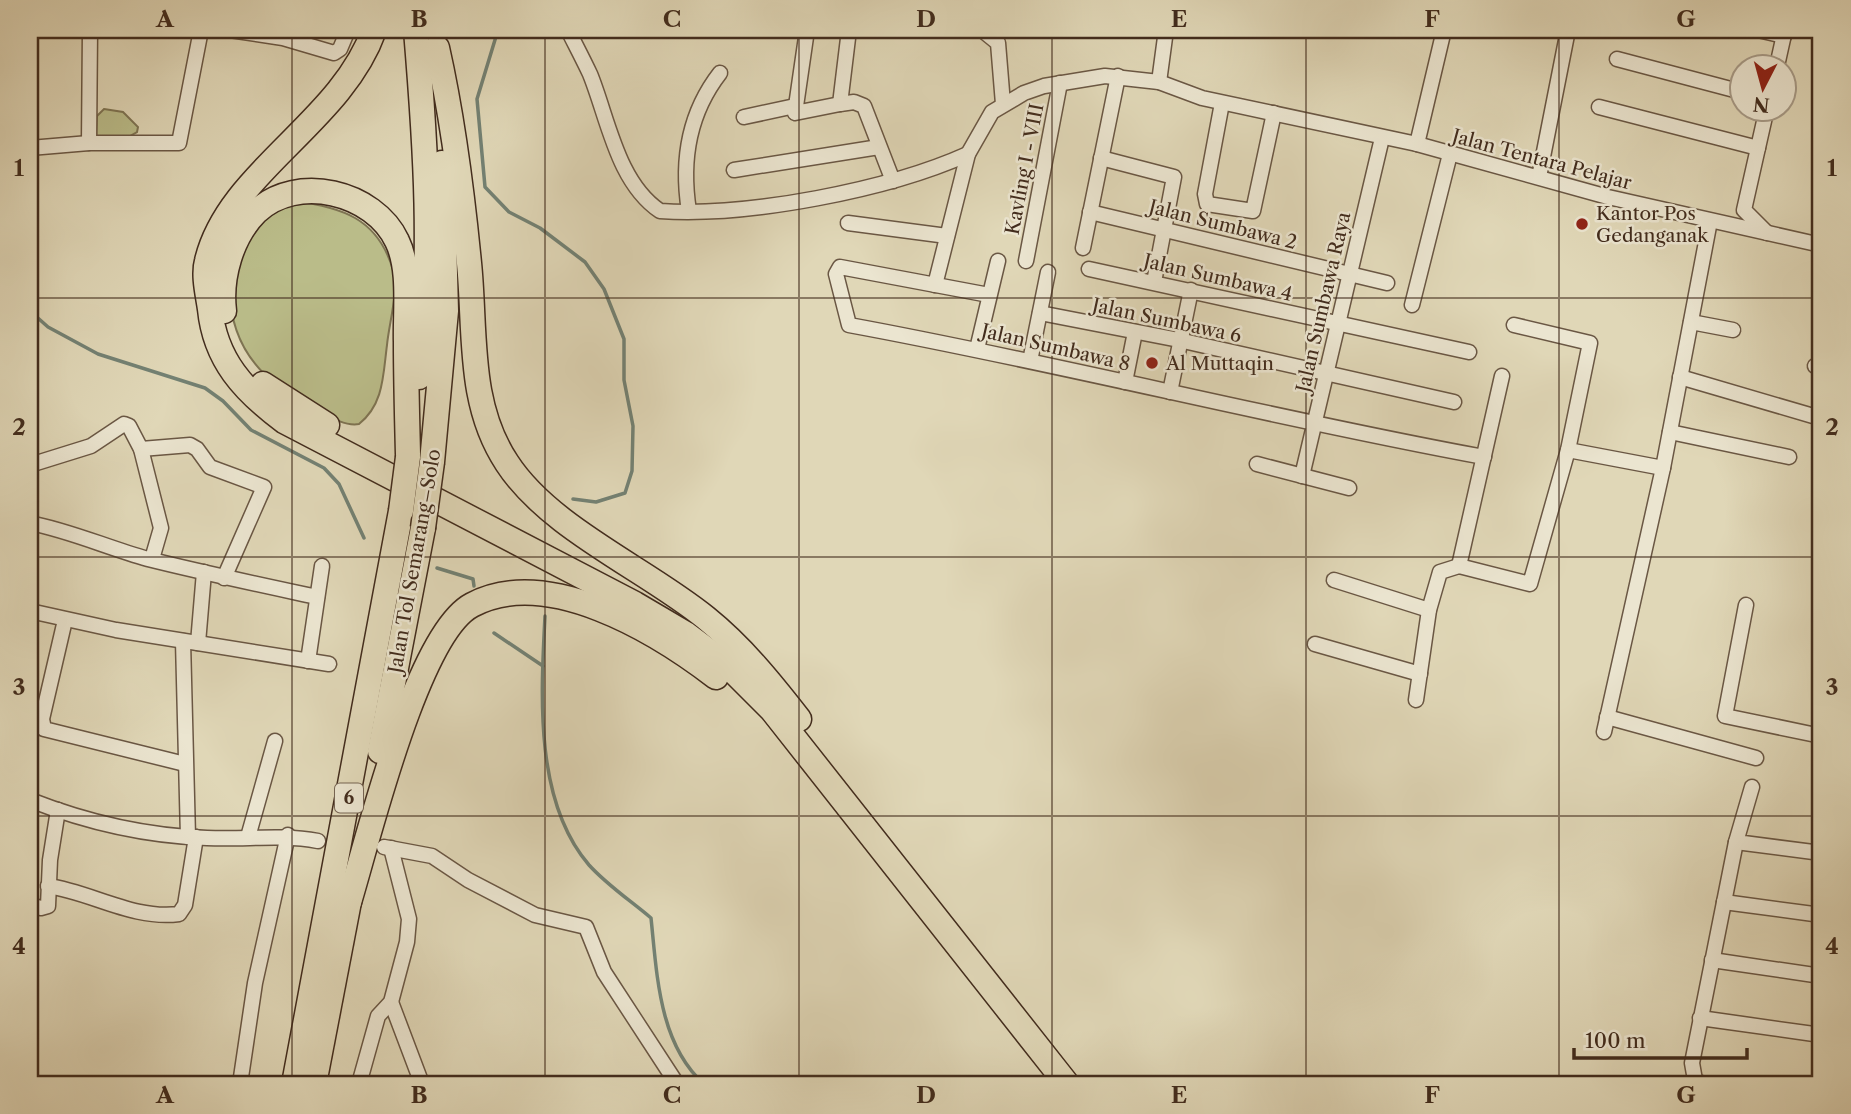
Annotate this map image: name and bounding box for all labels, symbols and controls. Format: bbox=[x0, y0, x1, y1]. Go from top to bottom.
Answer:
text: A bbox=[155, 5, 175, 33]
text: B bbox=[410, 5, 428, 33]
text: C bbox=[663, 5, 681, 33]
text: D bbox=[916, 5, 936, 33]
text: E bbox=[1171, 5, 1187, 33]
text: F bbox=[1424, 5, 1440, 33]
text: G bbox=[1676, 5, 1696, 33]
north arrow bbox=[1728, 52, 1798, 122]
text: N bbox=[1752, 92, 1771, 117]
street label: Kavling I - VIII bbox=[1000, 101, 1048, 237]
street label: Jalan Tentara Pelajar bbox=[1447, 124, 1634, 195]
text: 1 bbox=[14, 154, 25, 182]
text: 1 bbox=[1827, 154, 1838, 182]
street label: Jalan Sumbawa 2 bbox=[1144, 194, 1299, 254]
place label: Kantor Pos Gedanganak bbox=[1596, 202, 1709, 247]
street label: Jalan Sumbawa Raya bbox=[1291, 210, 1355, 397]
marker: Kantor Pos Gedanganak bbox=[1574, 216, 1590, 232]
street label: Jalan Sumbawa 4 bbox=[1138, 249, 1294, 306]
street label: Jalan Sumbawa 6 bbox=[1087, 293, 1244, 348]
street label: Jalan Sumbawa 8 bbox=[976, 318, 1133, 376]
place label: Al Muttaqin bbox=[1165, 352, 1274, 375]
marker: Al Muttaqin bbox=[1144, 355, 1160, 371]
text: 2 bbox=[12, 413, 26, 441]
text: 2 bbox=[1825, 413, 1839, 441]
street label: Jalan Tol Semarang–Solo bbox=[383, 447, 446, 678]
text: 3 bbox=[13, 673, 26, 701]
text: 3 bbox=[1826, 673, 1839, 701]
road number: 6 bbox=[335, 784, 363, 812]
text: 4 bbox=[12, 932, 26, 960]
text: 4 bbox=[1825, 932, 1839, 960]
scale bar bbox=[1574, 1016, 1748, 1060]
text: 100 m bbox=[1585, 1028, 1646, 1053]
text: A bbox=[155, 1081, 175, 1109]
text: B bbox=[410, 1081, 428, 1109]
text: C bbox=[663, 1081, 681, 1109]
text: D bbox=[916, 1081, 936, 1109]
text: E bbox=[1171, 1081, 1187, 1109]
text: F bbox=[1424, 1081, 1440, 1109]
text: G bbox=[1676, 1081, 1696, 1109]

